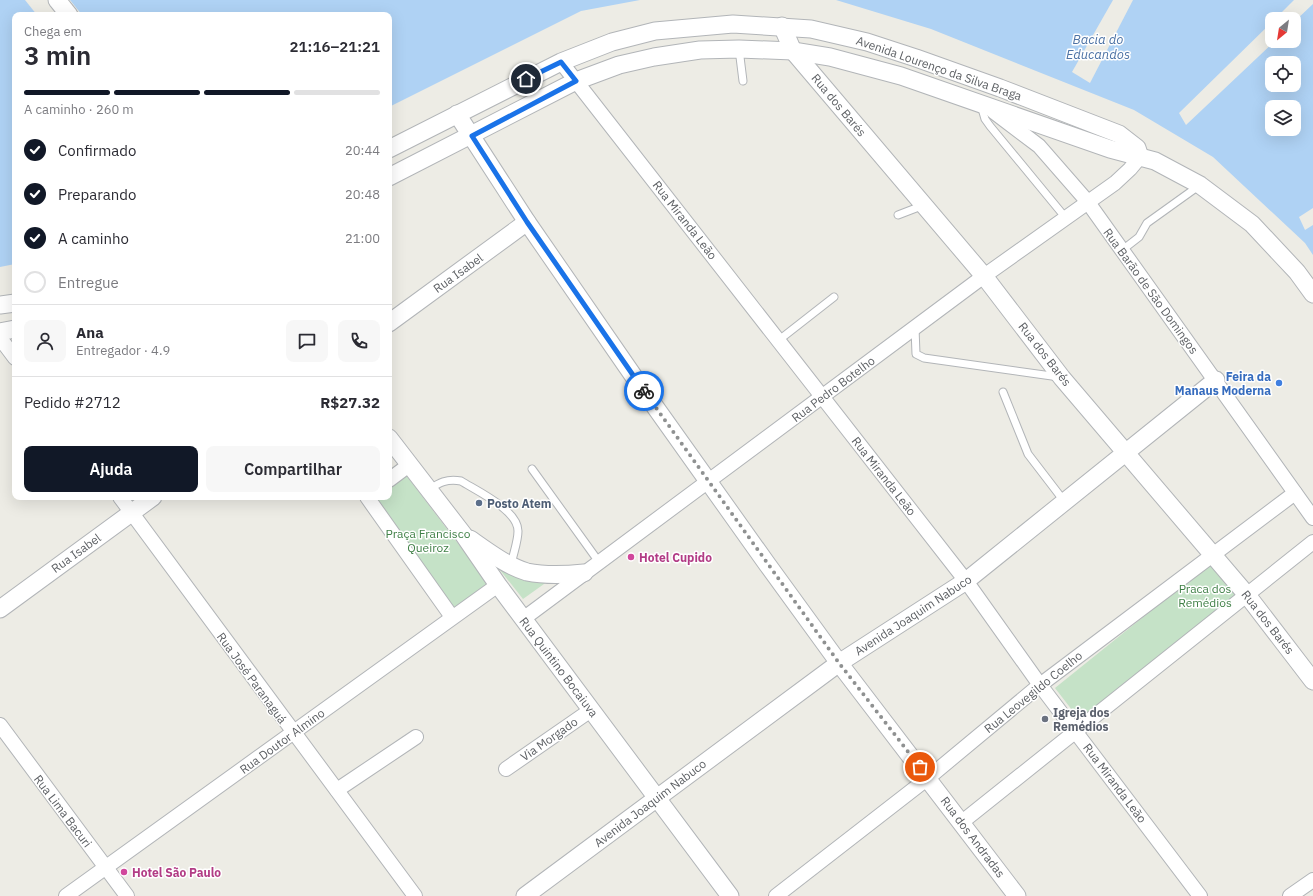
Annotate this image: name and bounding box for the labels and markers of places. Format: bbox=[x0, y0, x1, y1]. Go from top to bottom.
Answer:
pin bbox=[509, 62, 543, 96]
place label: Feira da Manaus Moderna bbox=[1175, 369, 1271, 398]
marker: Feira da Manaus Moderna bbox=[1274, 378, 1284, 388]
place label: Posto Atem bbox=[487, 496, 552, 511]
marker: Posto Atem bbox=[474, 498, 484, 508]
place label: Hotel Cupido bbox=[639, 550, 712, 565]
marker: Hotel Cupido bbox=[626, 552, 636, 562]
place label: Igreja dos Remédios bbox=[1053, 705, 1110, 734]
marker: Igreja dos Remédios bbox=[1040, 714, 1050, 724]
pin bbox=[903, 750, 937, 784]
place label: Hotel São Paulo bbox=[132, 865, 221, 880]
marker: Hotel São Paulo bbox=[119, 867, 129, 877]

